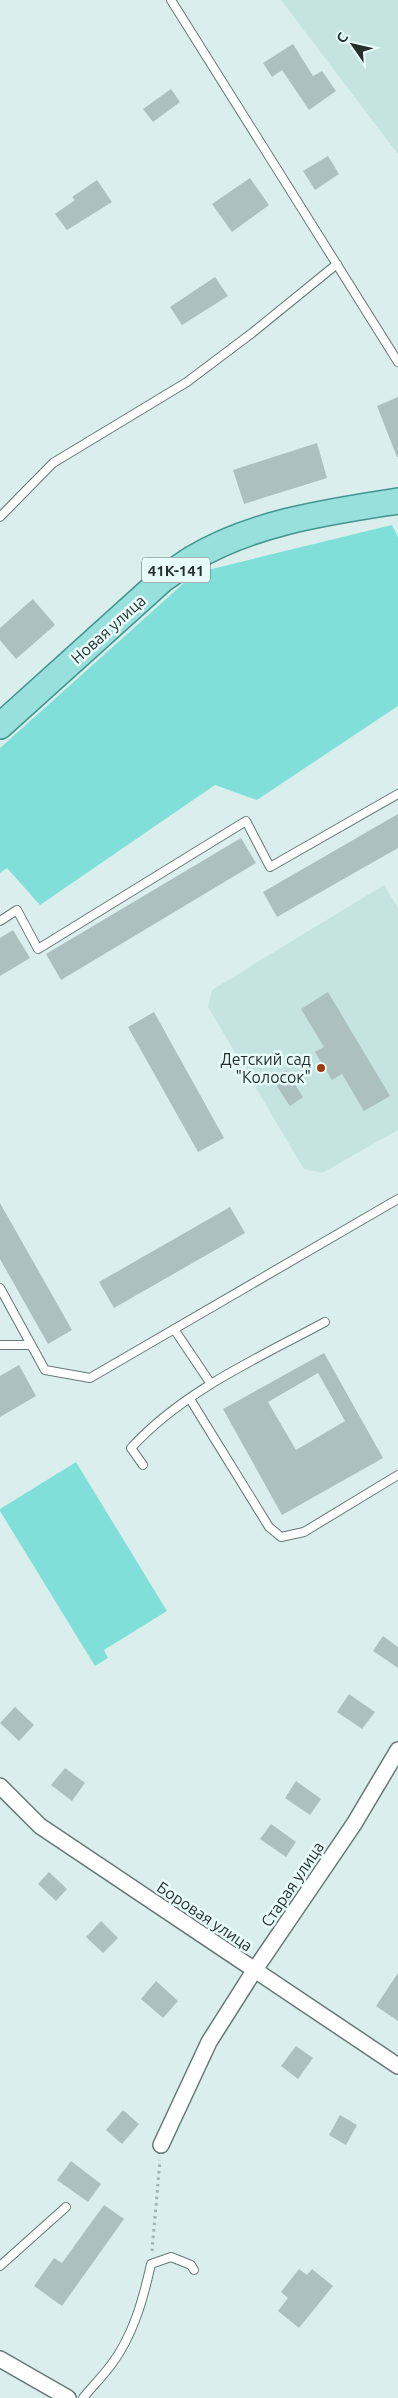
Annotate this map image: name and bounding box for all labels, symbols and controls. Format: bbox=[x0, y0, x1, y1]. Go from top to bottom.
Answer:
north arrow bbox=[328, 20, 378, 70]
text: С bbox=[333, 30, 351, 46]
road number: 41К-141 bbox=[142, 558, 210, 582]
street label: Новая улица bbox=[67, 591, 149, 667]
place label: Детский сад "Колосок" bbox=[221, 1050, 311, 1086]
marker: Детский сад "Колосок" bbox=[315, 1062, 327, 1074]
street label: Старая улица bbox=[257, 1838, 327, 1930]
street label: Боровая улица bbox=[154, 1877, 256, 1955]

